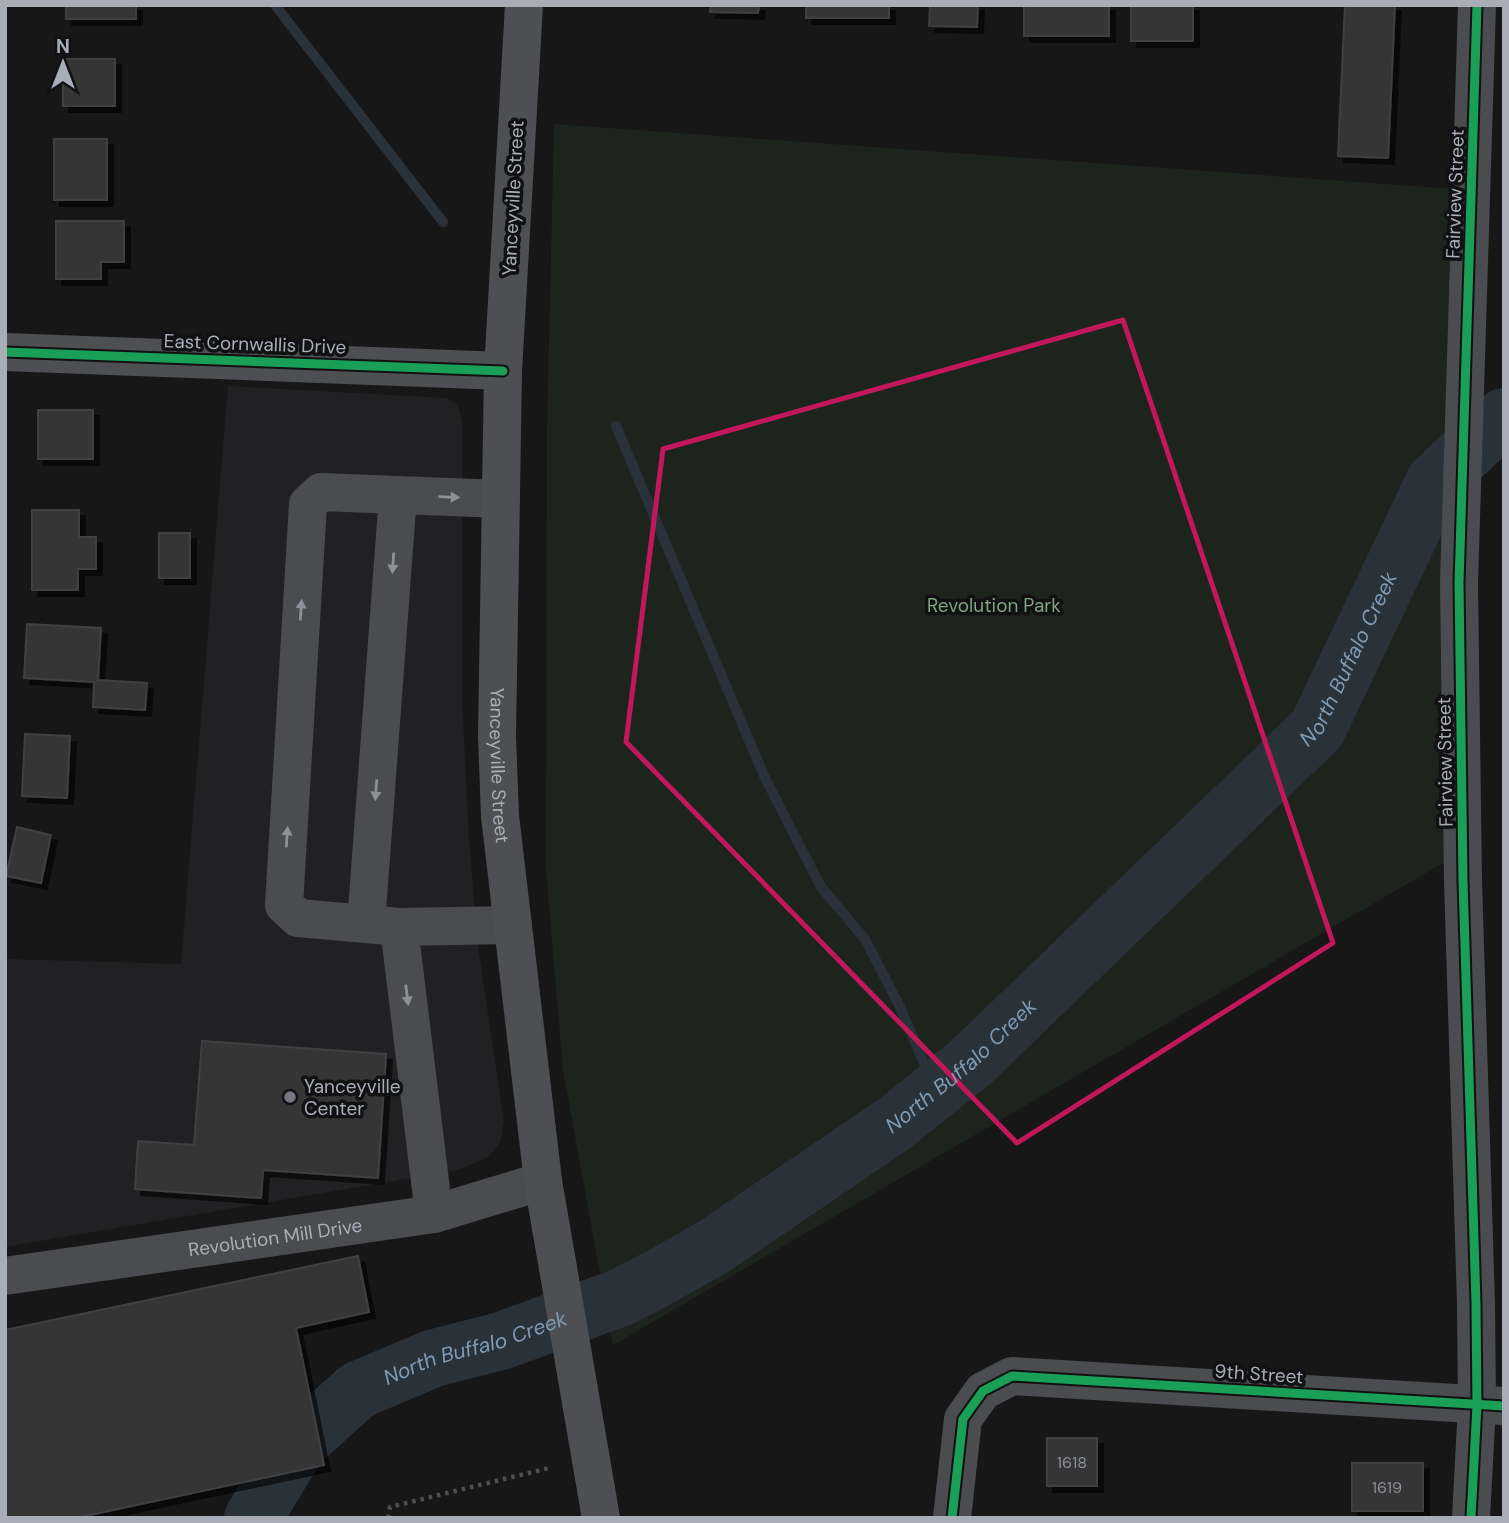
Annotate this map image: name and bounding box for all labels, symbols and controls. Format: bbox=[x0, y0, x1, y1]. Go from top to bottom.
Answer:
north arrow bbox=[28, 28, 98, 98]
text: N bbox=[56, 34, 70, 59]
street label: Yanceyville Street bbox=[496, 120, 530, 276]
street label: Fairview Street bbox=[1440, 129, 1470, 259]
street label: East Cornwallis Drive bbox=[163, 328, 347, 360]
one-way arrow bbox=[439, 491, 461, 502]
one-way arrow bbox=[387, 552, 398, 574]
water label: North Buffalo Creek bbox=[1293, 567, 1404, 753]
park label: Revolution Park bbox=[927, 593, 1061, 618]
one-way arrow bbox=[296, 599, 307, 621]
street label: Yanceyville Street bbox=[484, 687, 516, 844]
street label: Fairview Street bbox=[1431, 697, 1459, 827]
one-way arrow bbox=[370, 779, 381, 801]
one-way arrow bbox=[282, 826, 293, 848]
one-way arrow bbox=[401, 984, 412, 1006]
water label: North Buffalo Creek bbox=[880, 992, 1043, 1140]
place label: Yanceyville Center bbox=[304, 1074, 401, 1121]
marker: Yanceyville Center bbox=[282, 1089, 298, 1105]
street label: Revolution Mill Drive bbox=[187, 1212, 364, 1262]
water label: North Buffalo Creek bbox=[379, 1304, 571, 1392]
street label: 9th Street bbox=[1214, 1358, 1304, 1390]
house number: 1618 bbox=[1057, 1452, 1087, 1473]
house number: 1619 bbox=[1372, 1477, 1402, 1498]

